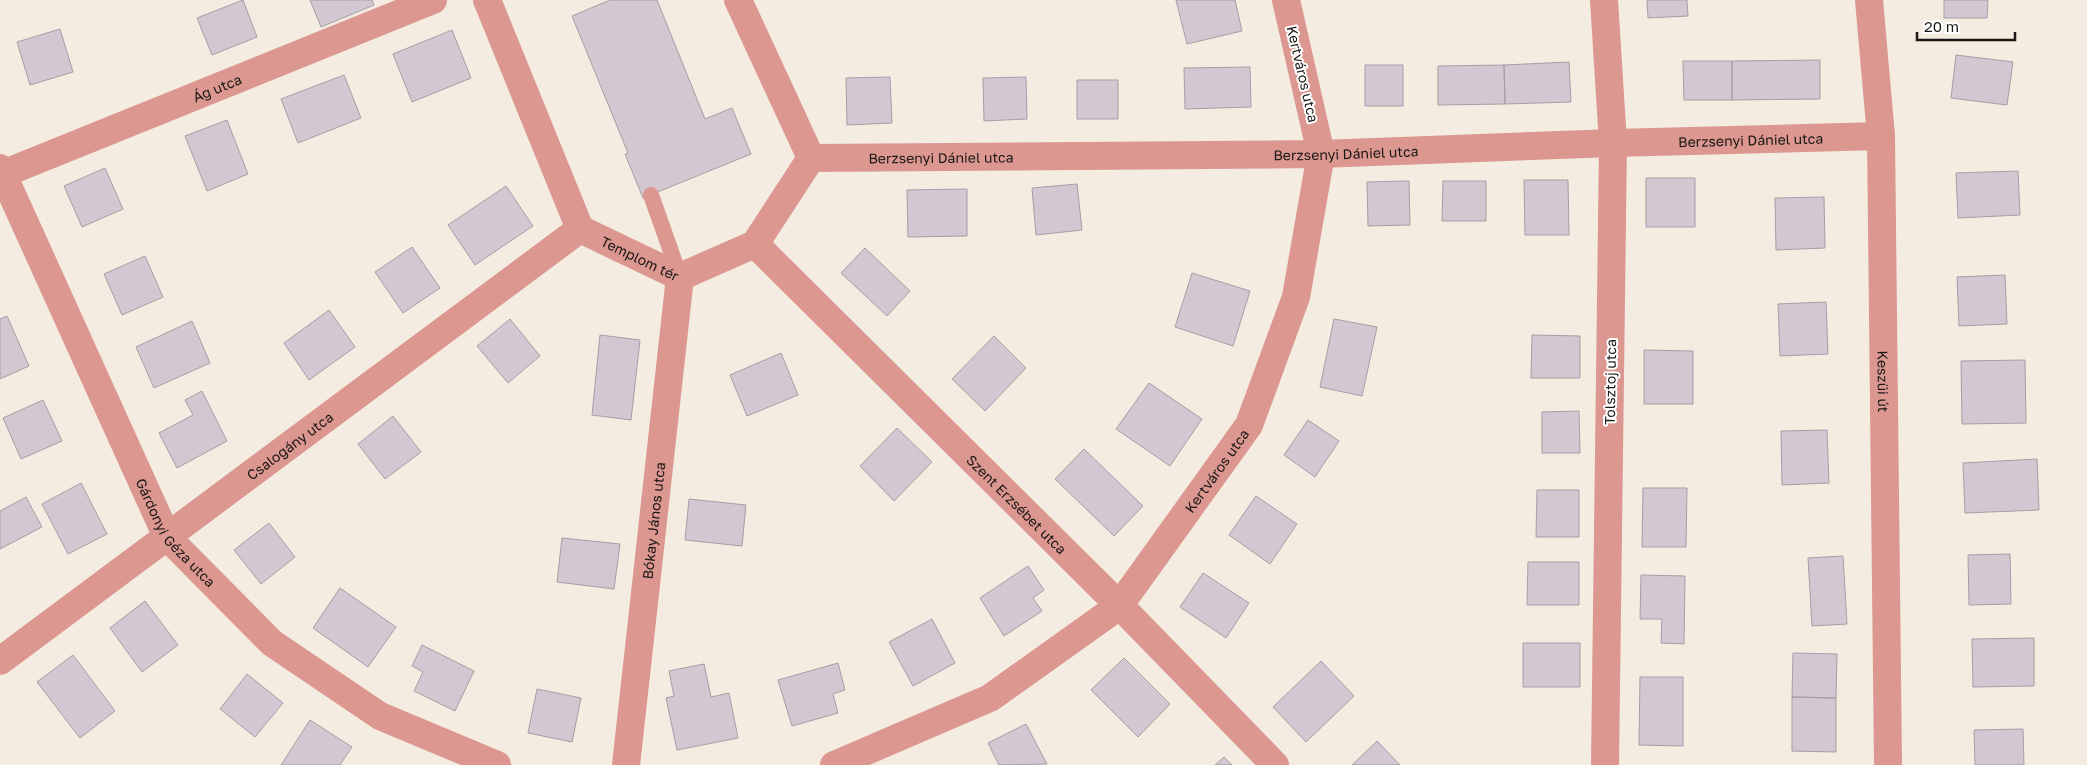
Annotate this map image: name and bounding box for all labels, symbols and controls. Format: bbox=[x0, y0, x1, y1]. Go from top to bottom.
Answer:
scale bar bbox=[1917, 10, 2014, 42]
text: 20 m bbox=[1924, 17, 1959, 35]
street label: Kertváros utca bbox=[1284, 24, 1322, 124]
street label: Ág utca bbox=[190, 70, 244, 105]
street label: Berzsenyi Dániel utca bbox=[1678, 129, 1824, 150]
street label: Berzsenyi Dániel utca bbox=[1273, 142, 1419, 163]
street label: Berzsenyi Dániel utca bbox=[868, 148, 1014, 166]
street label: Templom tér bbox=[599, 232, 682, 284]
street label: Tolsztoj utca bbox=[1601, 339, 1619, 425]
street label: Keszüi út bbox=[1875, 350, 1893, 413]
street label: Csalogány utca bbox=[243, 408, 336, 483]
street label: Kertváros utca bbox=[1181, 425, 1252, 516]
street label: Szent Erzsébet utca bbox=[963, 451, 1071, 557]
street label: Bókay János utca bbox=[638, 461, 668, 580]
street label: Gárdonyi Géza utca bbox=[133, 475, 219, 590]

